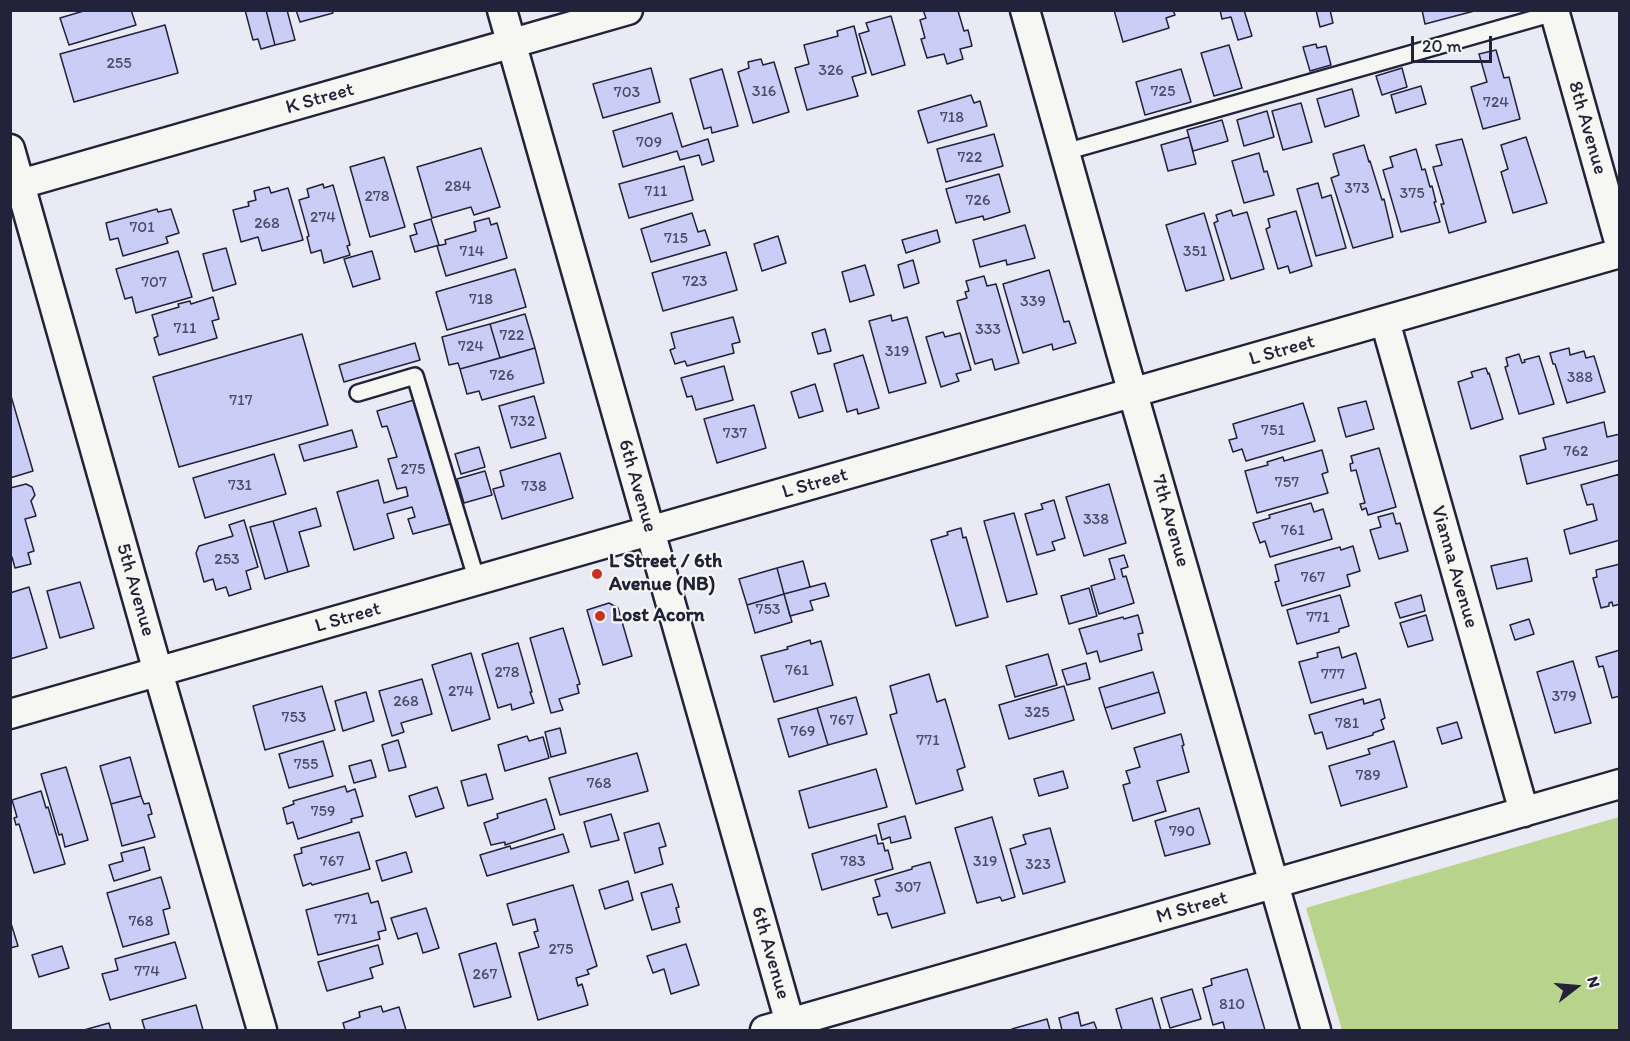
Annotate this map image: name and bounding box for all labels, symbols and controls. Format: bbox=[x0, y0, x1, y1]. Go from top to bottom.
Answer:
scale bar bbox=[1414, 24, 1495, 62]
text: 20 m bbox=[1422, 35, 1462, 57]
house number: 255 bbox=[106, 54, 132, 74]
house number: 326 bbox=[818, 61, 844, 81]
street label: K Street bbox=[283, 78, 357, 120]
street label: 8th Avenue bbox=[1562, 79, 1612, 177]
house number: 316 bbox=[752, 82, 776, 102]
house number: 725 bbox=[1151, 82, 1175, 102]
house number: 703 bbox=[614, 83, 640, 103]
house number: 724 bbox=[1483, 93, 1509, 113]
house number: 718 bbox=[940, 108, 964, 128]
house number: 709 bbox=[636, 133, 662, 153]
house number: 722 bbox=[958, 148, 982, 168]
house number: 284 bbox=[445, 177, 471, 197]
house number: 373 bbox=[1344, 179, 1370, 199]
house number: 711 bbox=[645, 182, 667, 202]
house number: 375 bbox=[1399, 184, 1425, 204]
house number: 278 bbox=[364, 187, 390, 207]
house number: 726 bbox=[966, 191, 990, 211]
house number: 274 bbox=[310, 208, 336, 228]
house number: 268 bbox=[254, 214, 280, 234]
house number: 701 bbox=[129, 218, 155, 238]
house number: 715 bbox=[664, 229, 688, 249]
house number: 714 bbox=[460, 242, 484, 262]
house number: 351 bbox=[1183, 242, 1207, 262]
house number: 723 bbox=[682, 272, 708, 292]
house number: 707 bbox=[141, 273, 167, 293]
house number: 718 bbox=[469, 290, 493, 310]
house number: 339 bbox=[1020, 292, 1046, 312]
house number: 711 bbox=[174, 319, 196, 339]
house number: 333 bbox=[975, 320, 1001, 340]
house number: 722 bbox=[500, 326, 524, 346]
street label: L Street bbox=[1246, 330, 1318, 372]
house number: 724 bbox=[458, 337, 484, 357]
house number: 319 bbox=[885, 342, 909, 362]
house number: 726 bbox=[490, 366, 514, 386]
house number: 388 bbox=[1567, 368, 1593, 388]
house number: 717 bbox=[229, 391, 253, 411]
house number: 732 bbox=[510, 412, 536, 432]
house number: 751 bbox=[1261, 421, 1285, 441]
house number: 737 bbox=[723, 424, 747, 444]
street label: 6th Avenue bbox=[612, 437, 662, 535]
house number: 762 bbox=[1564, 442, 1588, 462]
house number: 275 bbox=[401, 460, 425, 480]
street label: L Street bbox=[779, 463, 851, 505]
street label: 7th Avenue bbox=[1145, 472, 1195, 570]
house number: 757 bbox=[1275, 473, 1299, 493]
house number: 731 bbox=[228, 476, 252, 496]
house number: 738 bbox=[521, 477, 547, 497]
street label: Vianna Avenue bbox=[1425, 503, 1483, 631]
house number: 338 bbox=[1083, 510, 1109, 530]
house number: 761 bbox=[1281, 521, 1305, 541]
street label: 5th Avenue bbox=[110, 541, 160, 639]
house number: 253 bbox=[214, 550, 240, 570]
place label: L Street / 6th Avenue (NB) bbox=[609, 550, 722, 597]
marker: L Street / 6th Avenue (NB) bbox=[590, 567, 604, 581]
house number: 767 bbox=[1301, 568, 1325, 588]
street label: L Street bbox=[312, 597, 384, 639]
house number: 753 bbox=[755, 600, 781, 620]
place label: Lost Acorn bbox=[612, 604, 705, 628]
house number: 771 bbox=[1306, 608, 1330, 628]
marker: Lost Acorn bbox=[593, 609, 607, 623]
house number: 761 bbox=[785, 661, 809, 681]
house number: 278 bbox=[494, 663, 520, 683]
house number: 777 bbox=[1321, 665, 1345, 685]
house number: 274 bbox=[448, 682, 474, 702]
house number: 379 bbox=[1551, 687, 1577, 707]
house number: 268 bbox=[393, 692, 419, 712]
house number: 325 bbox=[1024, 703, 1050, 723]
house number: 753 bbox=[281, 708, 307, 728]
house number: 767 bbox=[830, 711, 854, 731]
house number: 781 bbox=[1335, 714, 1359, 734]
house number: 769 bbox=[791, 722, 815, 742]
house number: 771 bbox=[916, 731, 940, 751]
house number: 755 bbox=[294, 755, 318, 775]
house number: 789 bbox=[1355, 766, 1381, 786]
house number: 768 bbox=[586, 774, 612, 794]
house number: 759 bbox=[311, 802, 335, 822]
house number: 790 bbox=[1169, 822, 1195, 842]
house number: 767 bbox=[320, 852, 344, 872]
house number: 783 bbox=[840, 852, 866, 872]
house number: 319 bbox=[973, 852, 997, 872]
house number: 323 bbox=[1025, 855, 1051, 875]
house number: 307 bbox=[895, 878, 921, 898]
street label: M Street bbox=[1154, 886, 1230, 930]
street label: 6th Avenue bbox=[745, 904, 795, 1002]
house number: 771 bbox=[334, 910, 358, 930]
house number: 768 bbox=[128, 912, 154, 932]
house number: 275 bbox=[549, 940, 573, 960]
north arrow bbox=[1546, 957, 1606, 1017]
house number: 774 bbox=[134, 962, 160, 982]
house number: 267 bbox=[473, 965, 497, 985]
text: N bbox=[1583, 974, 1604, 990]
house number: 810 bbox=[1219, 995, 1245, 1015]

